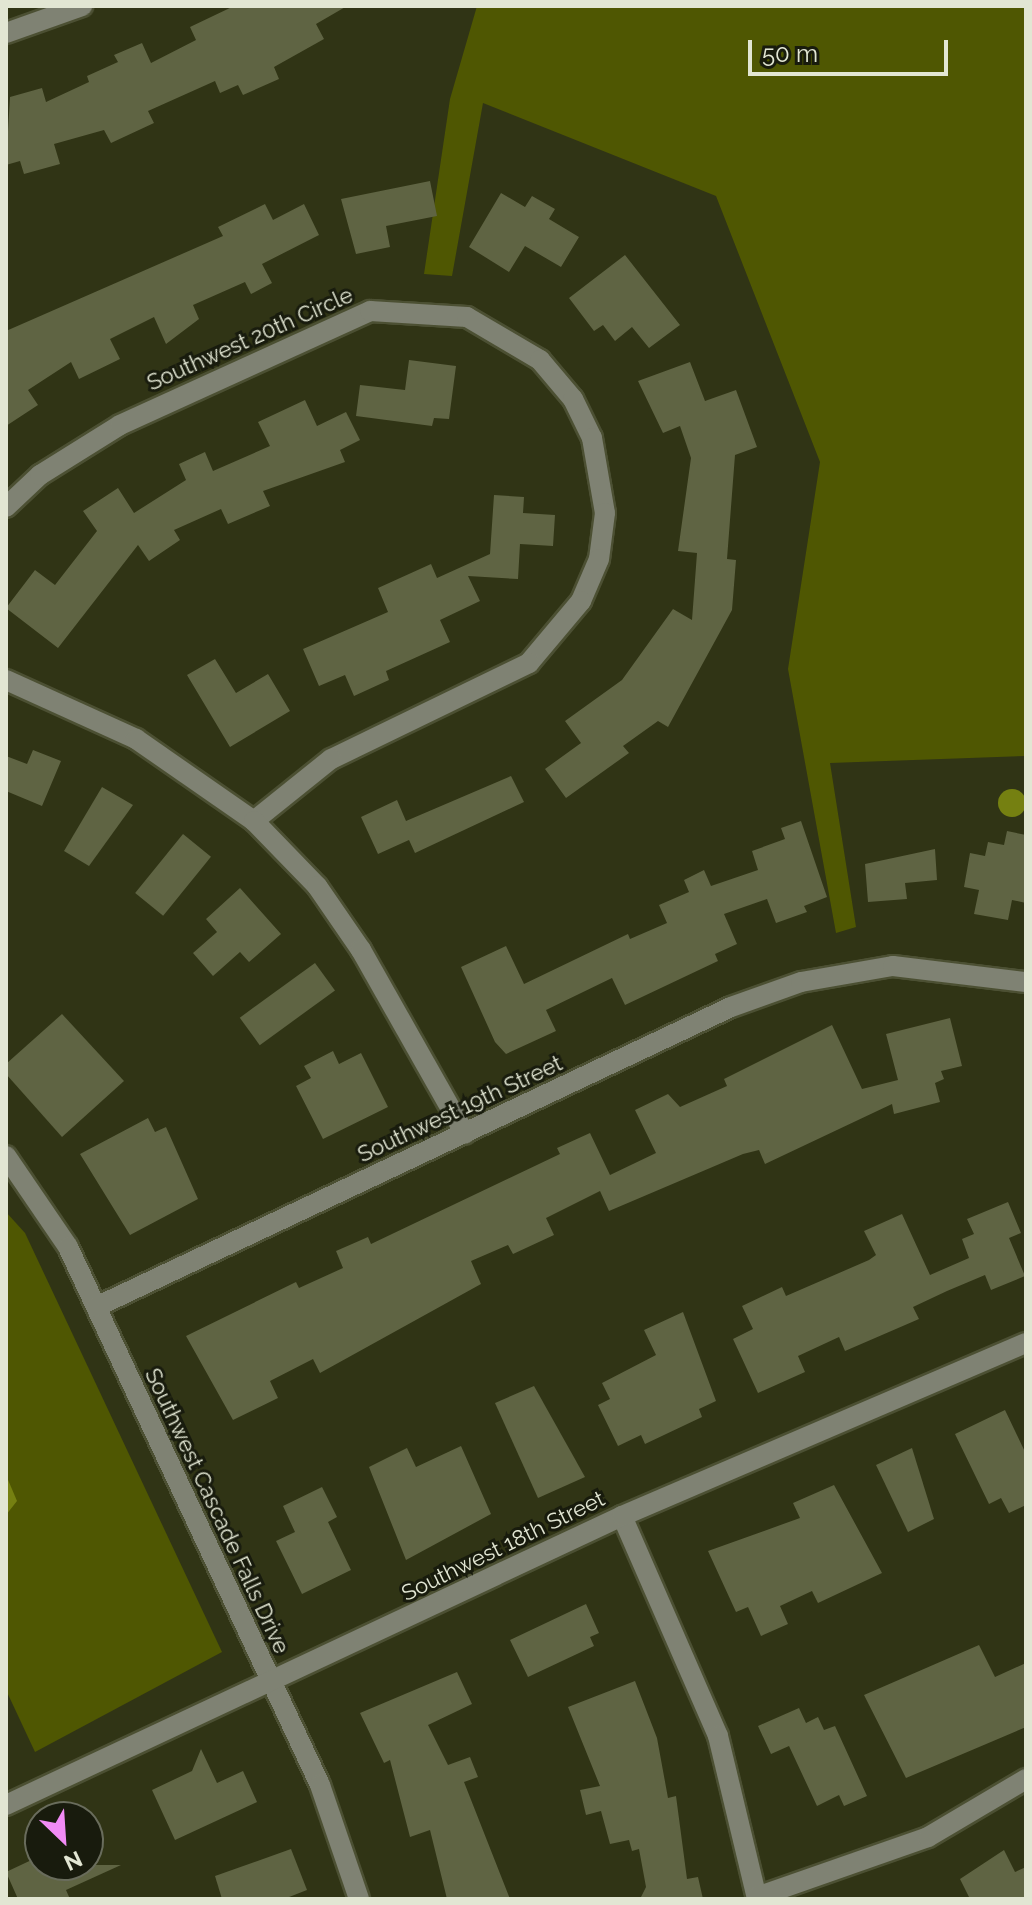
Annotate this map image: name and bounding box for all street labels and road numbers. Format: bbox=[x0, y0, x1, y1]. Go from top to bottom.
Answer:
street label: Southwest 20th Circle bbox=[143, 282, 357, 396]
street label: Southwest 19th Street bbox=[354, 1050, 566, 1168]
street label: Southwest Cascade Falls Drive bbox=[139, 1364, 295, 1658]
street label: Southwest 18th Street bbox=[397, 1485, 609, 1607]

